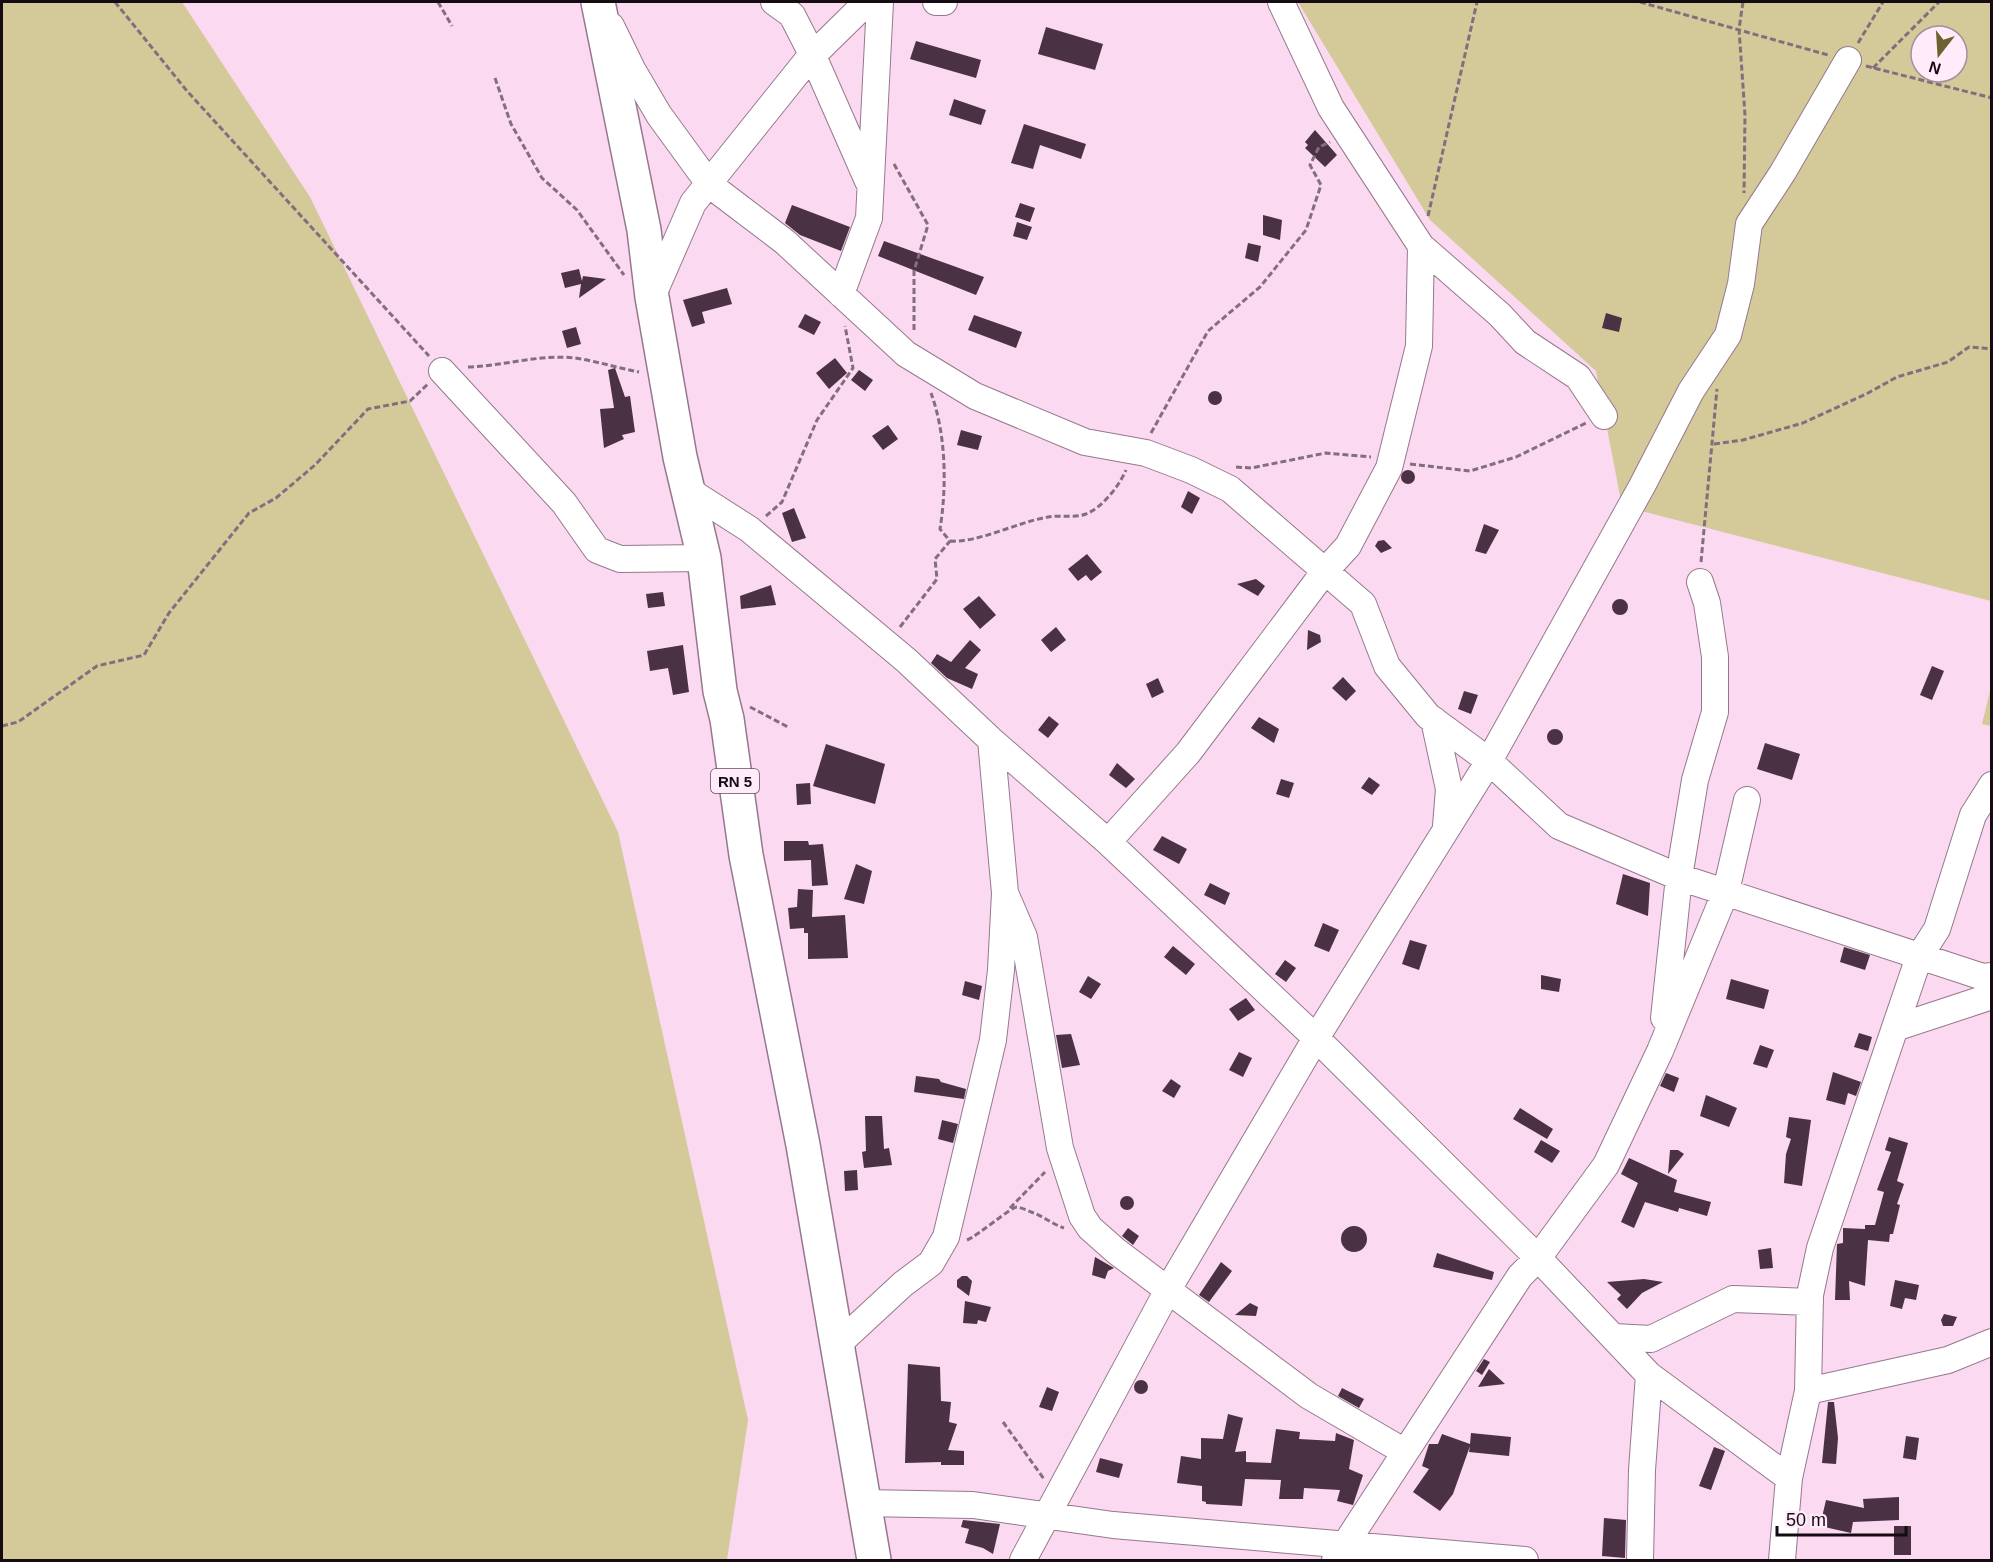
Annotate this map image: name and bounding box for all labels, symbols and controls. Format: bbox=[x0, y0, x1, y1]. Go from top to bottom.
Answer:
north arrow bbox=[1909, 24, 1969, 84]
text: N bbox=[1927, 58, 1943, 78]
road number: RN 5 bbox=[711, 769, 759, 793]
scale bar bbox=[1777, 1499, 1906, 1537]
text: 50 m bbox=[1786, 1510, 1826, 1530]

